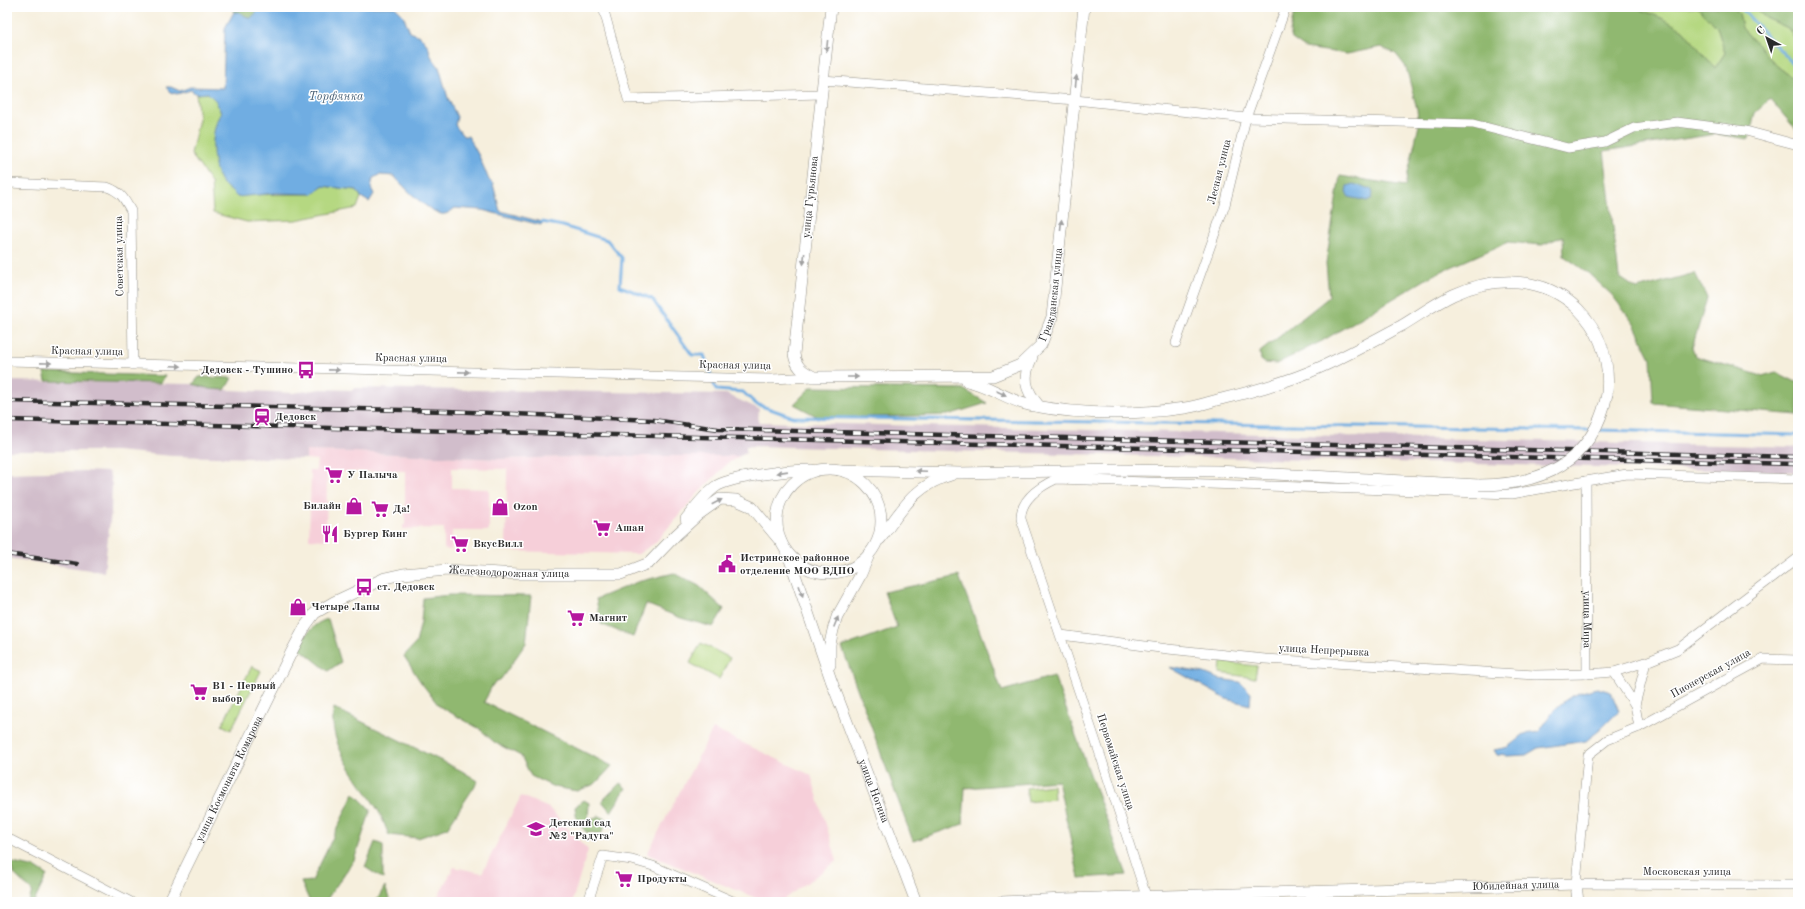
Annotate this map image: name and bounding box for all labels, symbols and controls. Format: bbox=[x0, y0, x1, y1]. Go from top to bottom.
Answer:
north arrow bbox=[1747, 18, 1787, 58]
text: С bbox=[1755, 25, 1768, 38]
one-way arrow bbox=[823, 40, 830, 52]
one-way arrow bbox=[1073, 75, 1080, 87]
water label: Торфянка bbox=[309, 91, 364, 103]
street label: Лесная улица bbox=[1207, 138, 1234, 206]
street label: улица Гурьянова bbox=[801, 155, 821, 239]
street label: Советская улица bbox=[114, 215, 126, 297]
one-way arrow bbox=[1058, 219, 1065, 231]
street label: Гражданская улица bbox=[1037, 247, 1065, 343]
one-way arrow bbox=[801, 253, 807, 265]
street label: Красная улица bbox=[51, 346, 124, 358]
street label: Красная улица bbox=[375, 353, 448, 365]
one-way arrow bbox=[40, 359, 52, 366]
bus stop icon: Дедовск - Тушино bbox=[296, 360, 316, 380]
street label: Красная улица bbox=[699, 360, 772, 372]
one-way arrow bbox=[170, 362, 182, 369]
place label: Дедовск - Тушино bbox=[201, 365, 293, 376]
one-way arrow bbox=[328, 367, 341, 373]
one-way arrow bbox=[458, 369, 470, 376]
one-way arrow bbox=[847, 374, 860, 380]
one-way arrow bbox=[995, 390, 1006, 396]
station icon: Дедовск bbox=[252, 407, 272, 427]
place label: Дедовск bbox=[275, 412, 316, 423]
supermarket icon: У Палыча bbox=[324, 465, 344, 485]
one-way arrow bbox=[914, 468, 927, 474]
one-way arrow bbox=[776, 469, 788, 475]
place label: У Палыча bbox=[347, 470, 398, 481]
shop icon: Билайн bbox=[344, 496, 364, 516]
shop icon: Ozon bbox=[490, 497, 510, 517]
supermarket icon: Да! bbox=[370, 499, 390, 519]
one-way arrow bbox=[711, 499, 723, 505]
place label: Билайн bbox=[303, 501, 341, 512]
place label: Ozon bbox=[513, 502, 538, 513]
place label: Да! bbox=[393, 504, 410, 515]
supermarket icon: Ашан bbox=[592, 518, 612, 538]
place label: Ашан bbox=[615, 523, 644, 534]
restaurant icon: Бургер Кинг bbox=[320, 524, 340, 544]
place label: Бургер Кинг bbox=[343, 529, 407, 540]
supermarket icon: ВкусВилл bbox=[450, 534, 470, 554]
place label: ВкусВилл bbox=[473, 539, 523, 550]
place label: Истринское районное отделение МОО ВДПО bbox=[740, 553, 855, 577]
public building icon: Истринское районное отделение МОО ВДПО bbox=[717, 554, 737, 574]
street label: Железнодорожная улица bbox=[448, 565, 570, 580]
bus stop icon: ст. Дедовск bbox=[354, 577, 374, 597]
place label: ст. Дедовск bbox=[377, 582, 435, 593]
one-way arrow bbox=[798, 586, 804, 598]
street label: улица Мира bbox=[1581, 591, 1592, 649]
shop icon: Четыре Лапы bbox=[288, 597, 308, 617]
place label: Четыре Лапы bbox=[311, 602, 380, 613]
supermarket icon: Магнит bbox=[566, 608, 586, 628]
place label: Магнит bbox=[589, 613, 627, 624]
one-way arrow bbox=[833, 615, 839, 627]
street label: улица Непрерывка bbox=[1278, 643, 1370, 659]
street label: Пионерская улица bbox=[1669, 647, 1753, 701]
place label: В1 - Первый выбор bbox=[212, 681, 276, 705]
supermarket icon: В1 - Первый выбор bbox=[189, 682, 209, 702]
street label: Первомайская улица bbox=[1094, 712, 1136, 812]
street label: улица Космонавта Комарова bbox=[194, 714, 265, 844]
street label: улица Ногина bbox=[856, 757, 891, 825]
place label: Детский сад №2 "Радуга" bbox=[549, 818, 614, 842]
school or university icon: Детский сад №2 "Радуга" bbox=[526, 819, 546, 839]
street label: Московская улица bbox=[1643, 867, 1732, 878]
supermarket icon: Продукты bbox=[614, 869, 634, 889]
place label: Продукты bbox=[637, 874, 688, 885]
street label: Юбилейная улица bbox=[1472, 879, 1560, 893]

